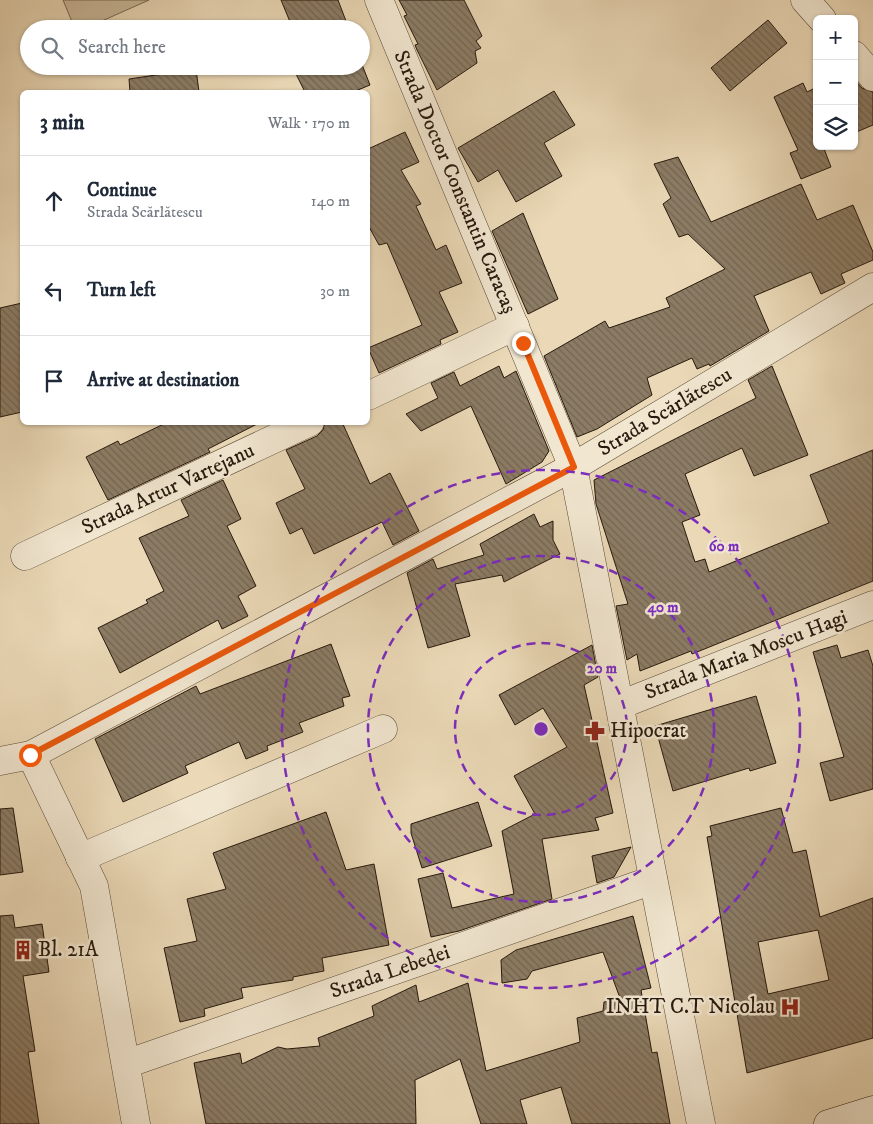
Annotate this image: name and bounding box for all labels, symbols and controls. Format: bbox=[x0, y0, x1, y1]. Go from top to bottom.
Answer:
map controls bbox=[813, 15, 858, 150]
button: + bbox=[813, 15, 858, 60]
search box bbox=[20, 20, 370, 75]
icon: search bbox=[38, 34, 66, 62]
text: Search here bbox=[78, 36, 166, 59]
street label: Strada Doctor Constantin Caracaș bbox=[388, 47, 522, 317]
button: − bbox=[813, 60, 858, 105]
button: layers bbox=[813, 105, 858, 150]
text: 3 min bbox=[40, 110, 85, 136]
text: Walk · 170 m bbox=[268, 113, 350, 133]
text: Continue bbox=[87, 179, 157, 202]
icon: ahead bbox=[40, 187, 68, 215]
text: 140 m bbox=[311, 191, 350, 211]
text: Strada Scărlătescu bbox=[87, 202, 203, 222]
icon: left bbox=[40, 277, 68, 305]
text: Turn left bbox=[87, 279, 156, 302]
text: 30 m bbox=[320, 281, 350, 301]
route end bbox=[512, 332, 535, 355]
street label: Strada Scărlătescu bbox=[593, 362, 737, 462]
icon: arrive bbox=[40, 367, 68, 395]
text: Arrive at destination bbox=[87, 369, 239, 392]
street label: Strada Artur Vartejanu bbox=[77, 438, 259, 540]
text: 60 m bbox=[709, 537, 740, 556]
text: 40 m bbox=[646, 598, 679, 617]
street label: Strada Maria Moscu Hagi bbox=[641, 604, 851, 706]
text: 20 m bbox=[587, 659, 618, 678]
place label: Hipocrat bbox=[610, 718, 687, 744]
centre of rings bbox=[532, 720, 550, 738]
pharmacy icon: Hipocrat bbox=[584, 720, 606, 742]
route start bbox=[19, 744, 42, 767]
place label: Bl. 21A bbox=[38, 937, 99, 963]
building icon: Bl. 21A bbox=[12, 939, 34, 961]
street label: Strada Lebedei bbox=[327, 939, 453, 1005]
place label: INHT C.T Nicolau bbox=[606, 994, 775, 1020]
hospital icon: INHT C.T Nicolau bbox=[779, 996, 801, 1018]

